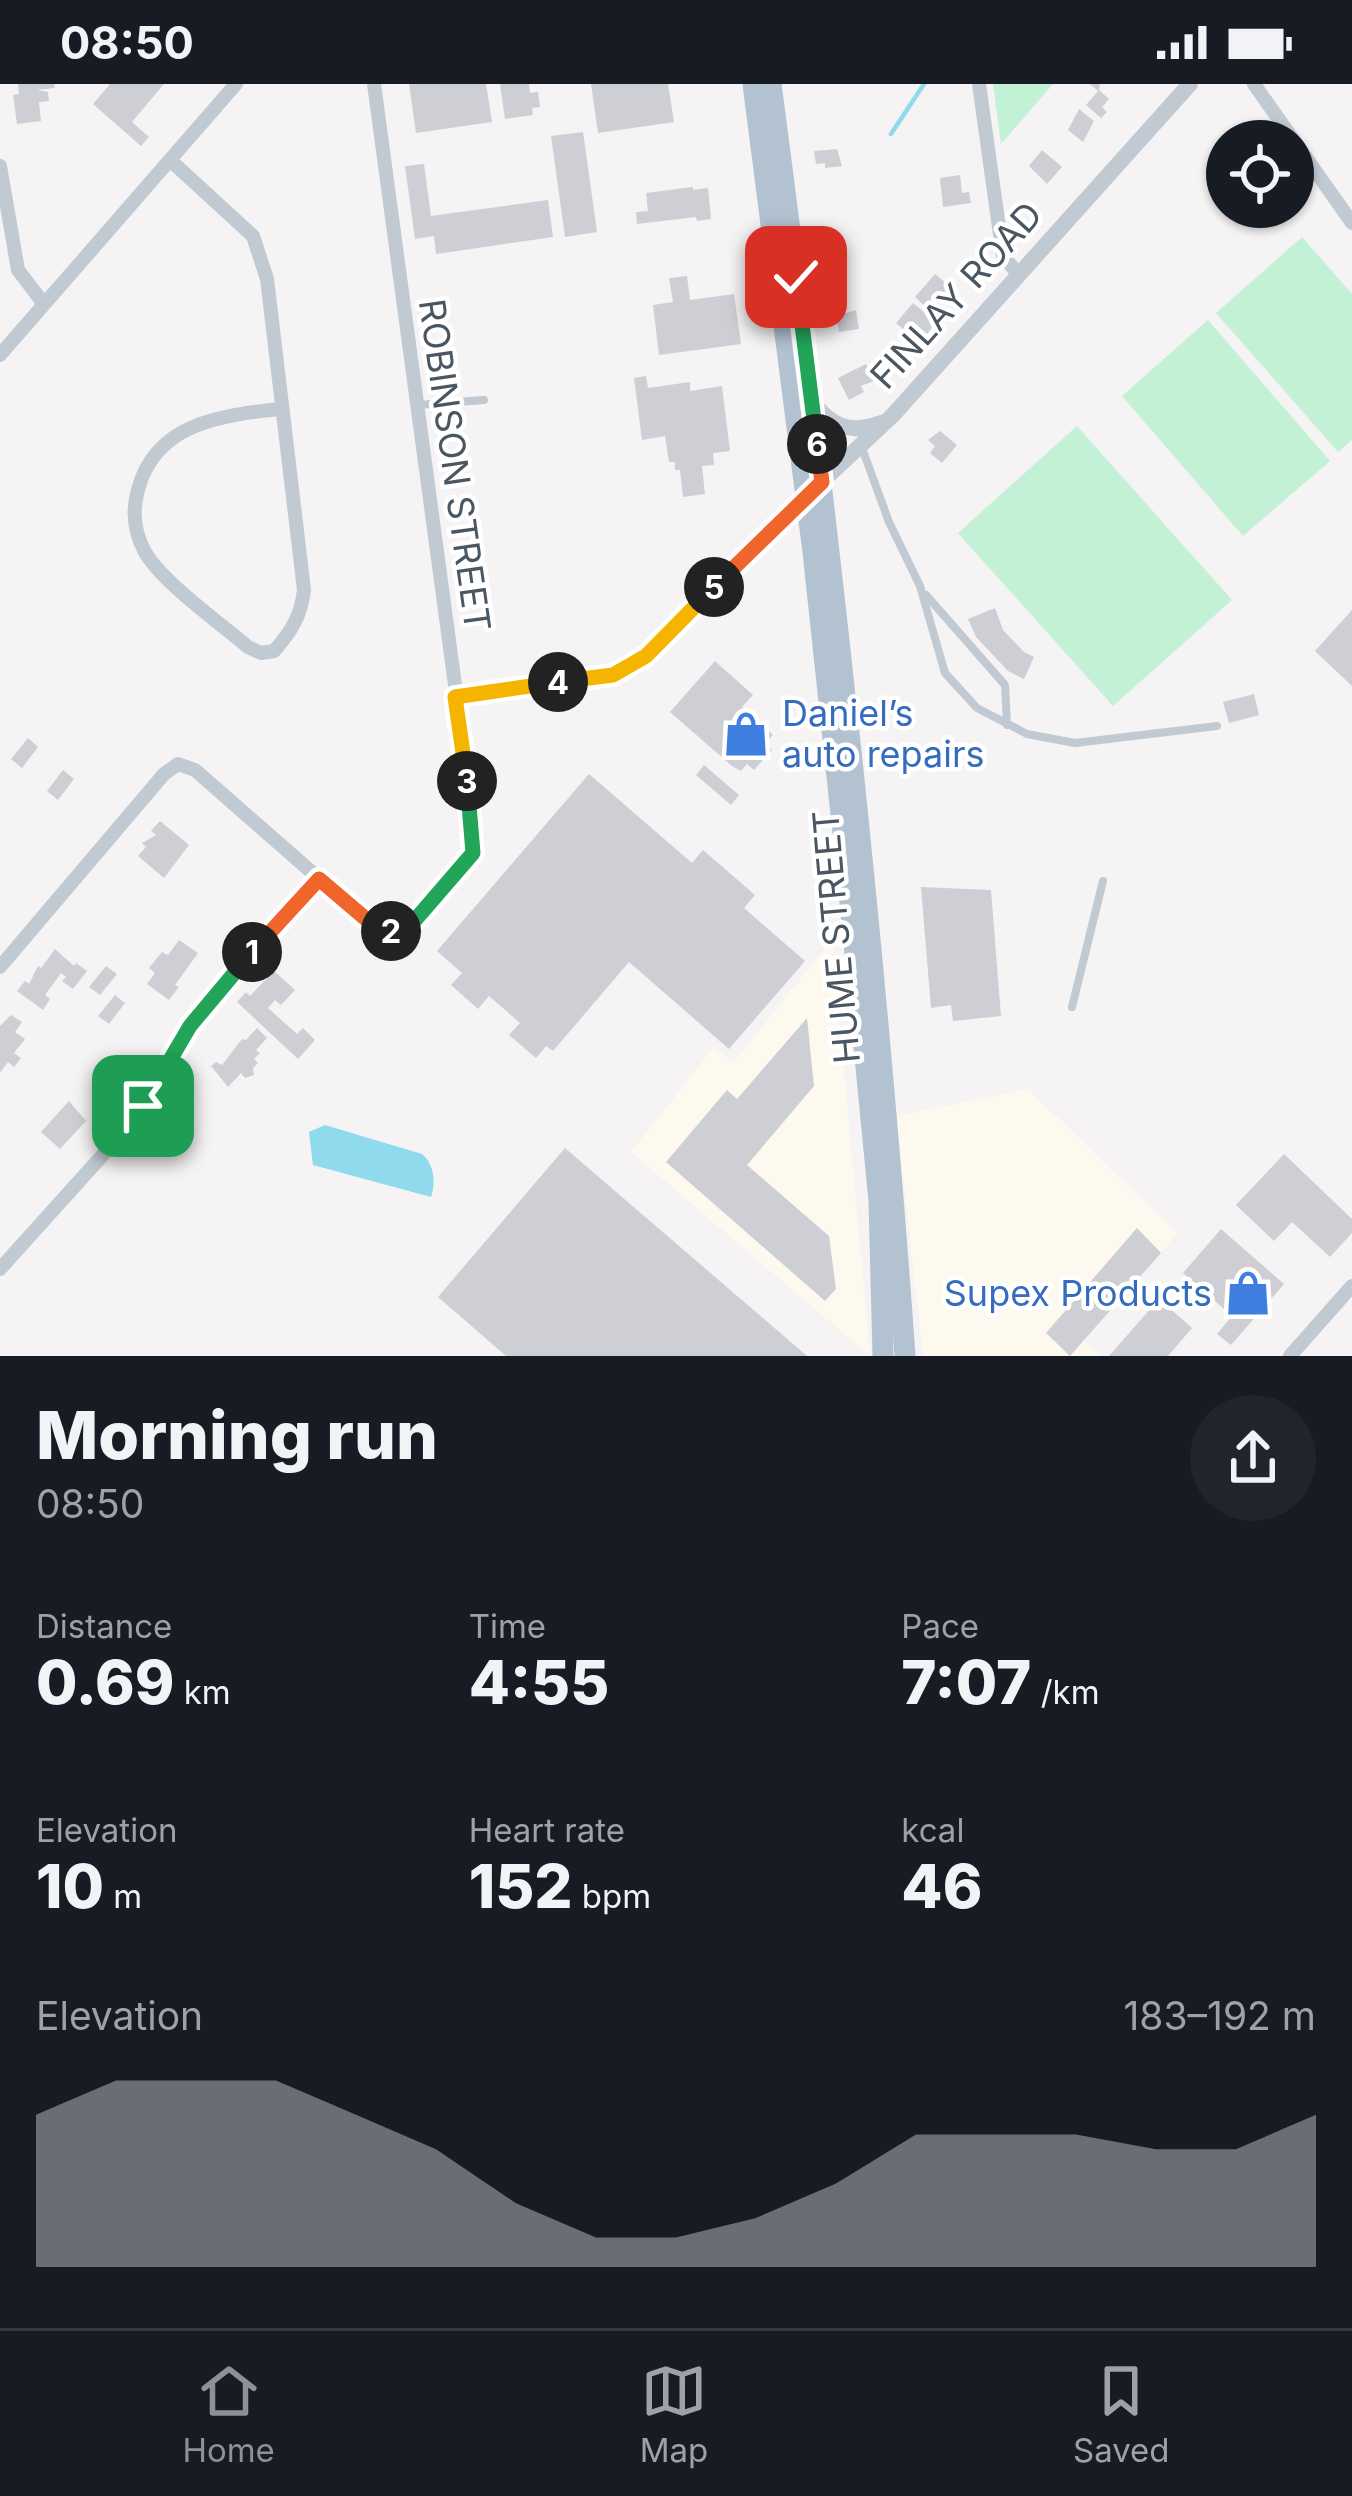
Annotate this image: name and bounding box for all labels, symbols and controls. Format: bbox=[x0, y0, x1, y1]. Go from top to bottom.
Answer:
text: 08:50 bbox=[60, 15, 194, 70]
map controls bbox=[1206, 120, 1314, 228]
button: locate bbox=[1206, 120, 1314, 228]
street label: FINLAY ROAD bbox=[861, 193, 1051, 397]
pin bbox=[745, 226, 847, 328]
icon: check bbox=[763, 244, 829, 310]
street label: ROBINSON STREET bbox=[410, 296, 500, 634]
pin: 6 bbox=[787, 414, 847, 474]
text: 6 bbox=[806, 424, 828, 464]
pin: 5 bbox=[684, 557, 744, 617]
text: 5 bbox=[703, 567, 725, 607]
pin: 4 bbox=[528, 652, 588, 712]
text: 4 bbox=[547, 662, 569, 702]
place label: Daniel’s auto repairs bbox=[782, 691, 984, 776]
shop icon: Daniel’s auto repairs bbox=[721, 709, 771, 759]
pin: 3 bbox=[437, 751, 497, 811]
text: 3 bbox=[456, 761, 478, 801]
street label: HUME STREET bbox=[803, 809, 869, 1065]
pin: 2 bbox=[361, 901, 421, 961]
text: 2 bbox=[381, 911, 401, 951]
pin: 1 bbox=[222, 922, 282, 982]
text: 1 bbox=[245, 932, 259, 972]
pin bbox=[92, 1055, 194, 1157]
icon: arrive bbox=[110, 1073, 176, 1139]
shop icon: Supex Products bbox=[1223, 1268, 1273, 1318]
place label: Supex Products bbox=[944, 1271, 1212, 1315]
text: Morning run bbox=[36, 1395, 438, 1475]
button: share bbox=[1190, 1395, 1316, 1521]
text: 08:50 bbox=[36, 1480, 144, 1527]
text: Distance bbox=[36, 1606, 172, 1646]
text: Time bbox=[469, 1606, 546, 1646]
text: Pace bbox=[901, 1606, 979, 1646]
text: 0.69 bbox=[36, 1646, 174, 1718]
text: 4:55 bbox=[469, 1646, 609, 1718]
text: 7:07 bbox=[901, 1646, 1031, 1718]
text: km bbox=[174, 1672, 231, 1712]
text: /km bbox=[1031, 1672, 1100, 1712]
text: Elevation bbox=[36, 1810, 177, 1850]
text: Heart rate bbox=[469, 1810, 625, 1850]
text: kcal bbox=[901, 1810, 964, 1850]
text: 10 bbox=[36, 1850, 104, 1922]
text: 152 bbox=[469, 1850, 573, 1922]
text: 46 bbox=[901, 1850, 982, 1922]
text: m bbox=[104, 1876, 142, 1916]
text: bpm bbox=[573, 1876, 651, 1916]
text: Elevation bbox=[36, 1992, 203, 2039]
text: 183–192 m bbox=[1123, 1992, 1316, 2039]
tab: Home bbox=[182, 2358, 275, 2470]
tab: Map bbox=[640, 2358, 708, 2470]
tab: Saved bbox=[1073, 2358, 1170, 2470]

